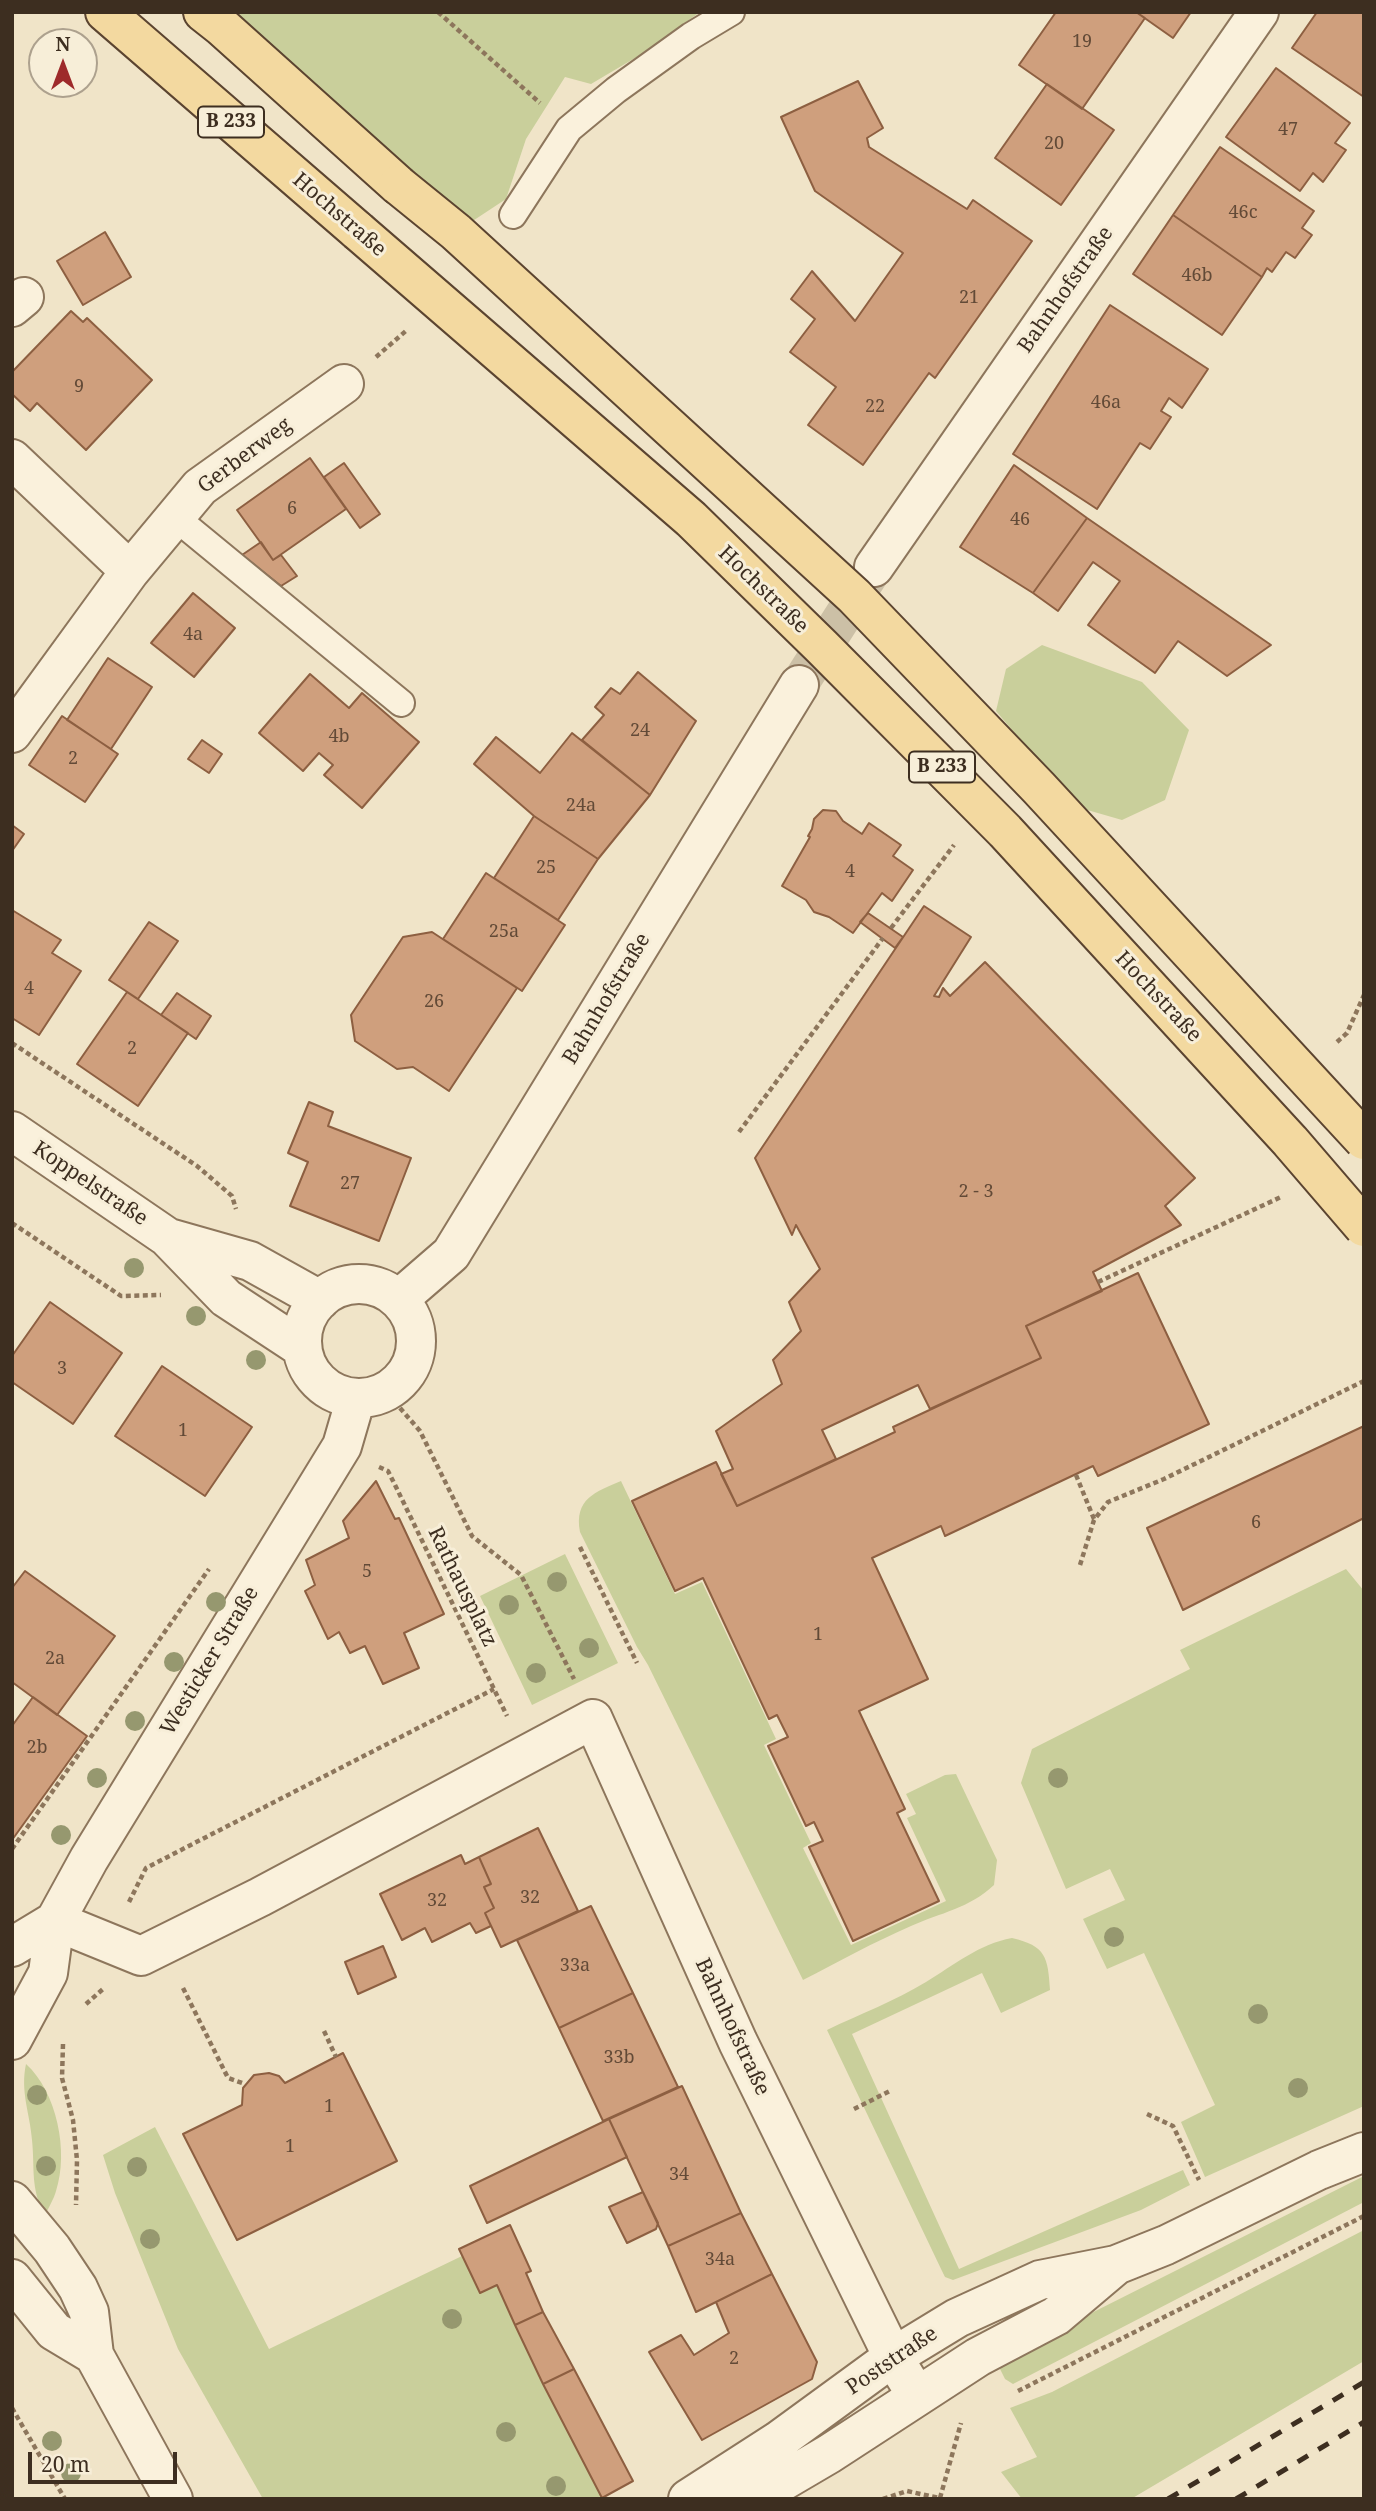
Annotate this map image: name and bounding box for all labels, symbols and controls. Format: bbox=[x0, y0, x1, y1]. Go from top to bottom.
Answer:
north arrow bbox=[28, 28, 98, 98]
text: N bbox=[56, 31, 70, 57]
house number: 19 bbox=[1072, 31, 1092, 53]
road number: B 233 bbox=[198, 106, 264, 138]
house number: 47 bbox=[1278, 119, 1298, 141]
house number: 20 bbox=[1044, 133, 1064, 155]
street label: Hochstraße bbox=[287, 168, 391, 262]
house number: 46c bbox=[1229, 202, 1257, 224]
street label: Bahnhofstraße bbox=[1013, 222, 1119, 358]
house number: 46b bbox=[1181, 265, 1213, 287]
house number: 21 bbox=[959, 287, 979, 309]
house number: 9 bbox=[74, 376, 84, 398]
house number: 46a bbox=[1091, 392, 1121, 414]
house number: 22 bbox=[865, 396, 885, 418]
street label: Gerberweg bbox=[193, 413, 297, 499]
house number: 6 bbox=[287, 498, 297, 520]
house number: 46 bbox=[1010, 509, 1030, 531]
street label: Hochstraße bbox=[713, 541, 813, 639]
house number: 4a bbox=[183, 624, 203, 646]
house number: 24 bbox=[630, 720, 650, 742]
house number: 4b bbox=[328, 726, 350, 748]
house number: 2 bbox=[68, 748, 78, 770]
road number: B 233 bbox=[909, 752, 975, 782]
house number: 24a bbox=[566, 795, 596, 817]
house number: 25 bbox=[536, 857, 556, 879]
house number: 4 bbox=[845, 861, 855, 883]
house number: 25a bbox=[489, 921, 519, 943]
street label: Bahnhofstraße bbox=[558, 929, 656, 1069]
street label: Hochstraße bbox=[1109, 946, 1207, 1048]
house number: 4 bbox=[24, 978, 34, 1000]
house number: 26 bbox=[424, 991, 444, 1013]
house number: 2 bbox=[127, 1038, 137, 1060]
street label: Koppelstraße bbox=[28, 1136, 152, 1232]
house number: 27 bbox=[340, 1173, 360, 1195]
house number: 2 - 3 bbox=[958, 1181, 994, 1203]
house number: 3 bbox=[57, 1358, 67, 1380]
house number: 1 bbox=[178, 1420, 188, 1442]
house number: 6 bbox=[1251, 1512, 1261, 1534]
street label: Rathausplatz bbox=[422, 1523, 502, 1651]
house number: 5 bbox=[362, 1561, 372, 1583]
street label: Westicker Straße bbox=[156, 1582, 264, 1740]
house number: 1 bbox=[813, 1624, 823, 1646]
house number: 2a bbox=[45, 1648, 65, 1670]
house number: 2b bbox=[26, 1737, 48, 1759]
house number: 32 bbox=[520, 1887, 540, 1909]
house number: 32 bbox=[427, 1890, 447, 1912]
street label: Bahnhofstraße bbox=[689, 1954, 775, 2100]
house number: 33a bbox=[560, 1955, 590, 1977]
house number: 33b bbox=[603, 2047, 635, 2069]
house number: 1 bbox=[324, 2096, 334, 2118]
house number: 1 bbox=[285, 2136, 295, 2158]
house number: 34 bbox=[669, 2164, 689, 2186]
house number: 34a bbox=[705, 2249, 735, 2271]
street label: Poststraße bbox=[842, 2321, 942, 2401]
house number: 2 bbox=[729, 2348, 739, 2370]
scale bar bbox=[32, 2438, 180, 2482]
text: 20 m bbox=[41, 2450, 90, 2478]

